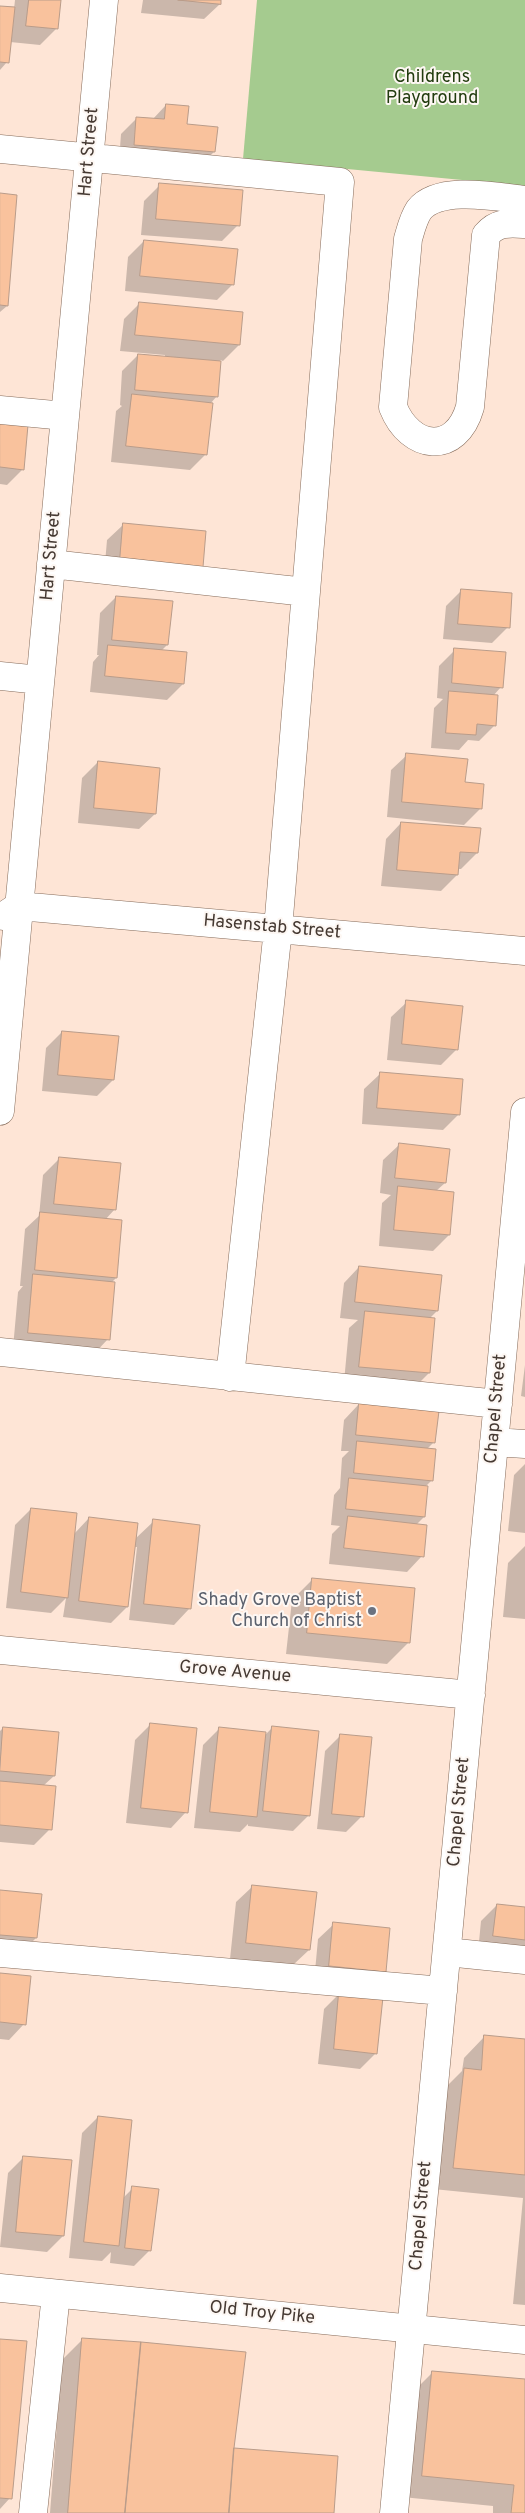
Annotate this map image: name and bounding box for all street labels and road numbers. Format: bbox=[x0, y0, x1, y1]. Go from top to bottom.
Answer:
street label: Hart Street bbox=[75, 106, 105, 198]
street label: Hart Street bbox=[37, 510, 67, 602]
street label: Hasenstab Street bbox=[202, 911, 342, 945]
street label: Chapel Street bbox=[481, 1353, 513, 1465]
street label: Grove Avenue bbox=[178, 1657, 292, 1689]
street label: Chapel Street bbox=[444, 1756, 476, 1868]
street label: Chapel Street bbox=[406, 2160, 438, 2272]
street label: Old Troy Pike bbox=[208, 2298, 316, 2330]

